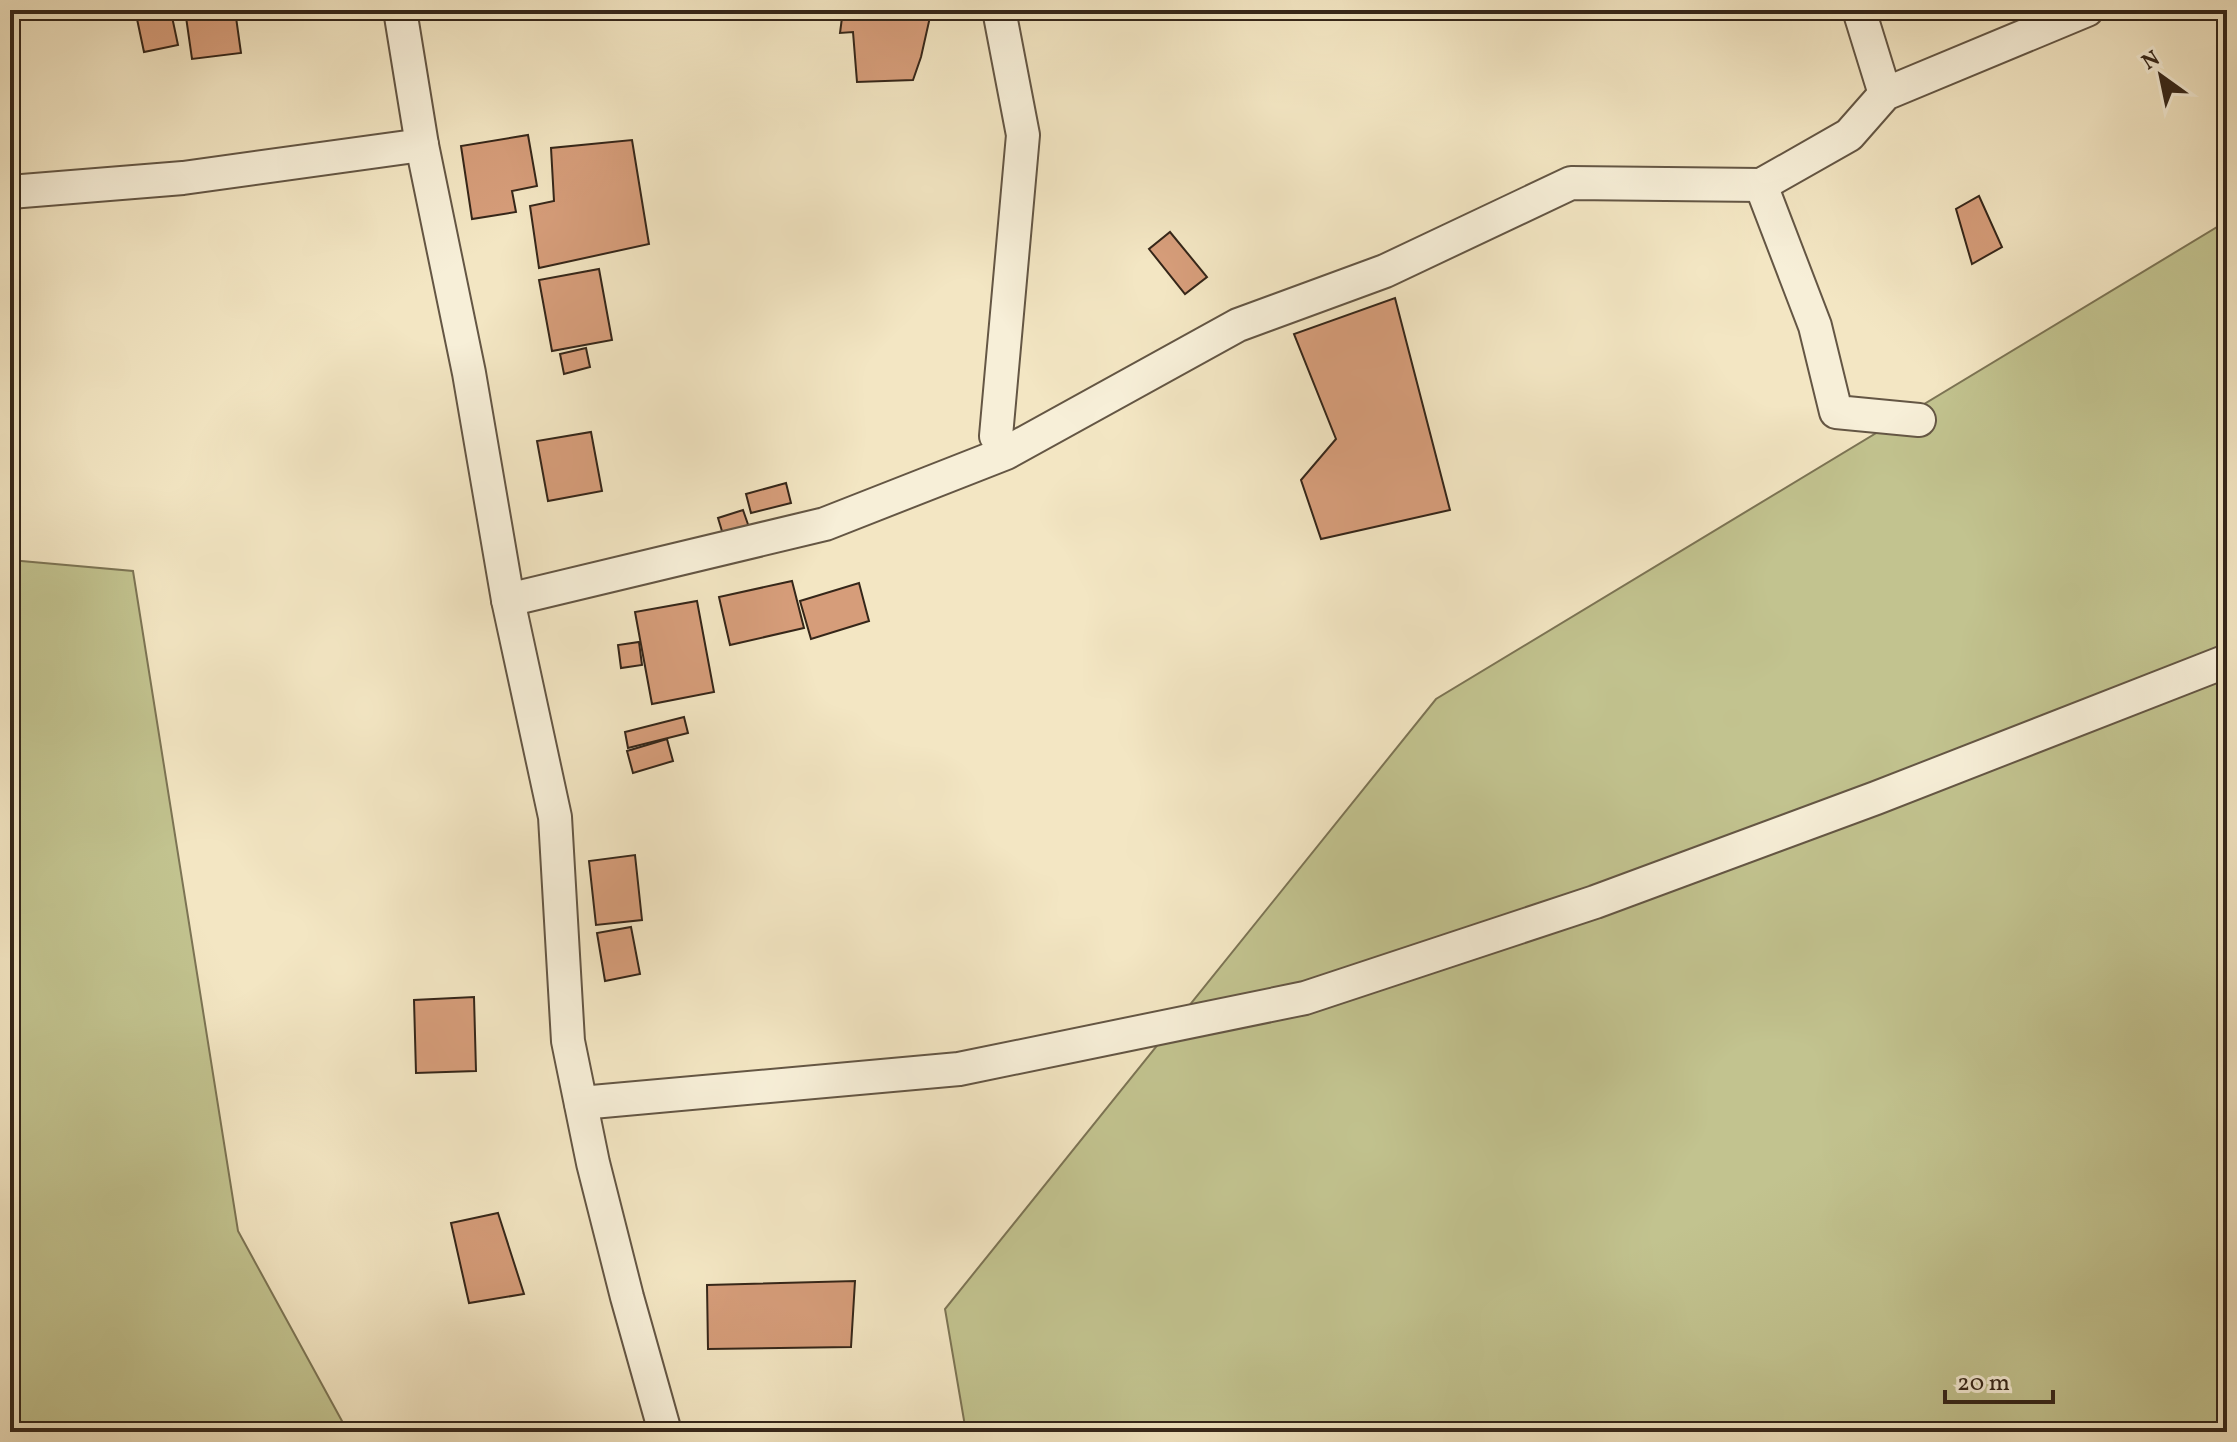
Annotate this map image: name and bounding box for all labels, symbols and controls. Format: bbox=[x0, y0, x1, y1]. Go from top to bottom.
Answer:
north arrow bbox=[2121, 36, 2201, 116]
text: N bbox=[2136, 44, 2167, 79]
scale bar bbox=[1945, 1354, 2053, 1404]
text: 20 m bbox=[1957, 1367, 2010, 1401]

